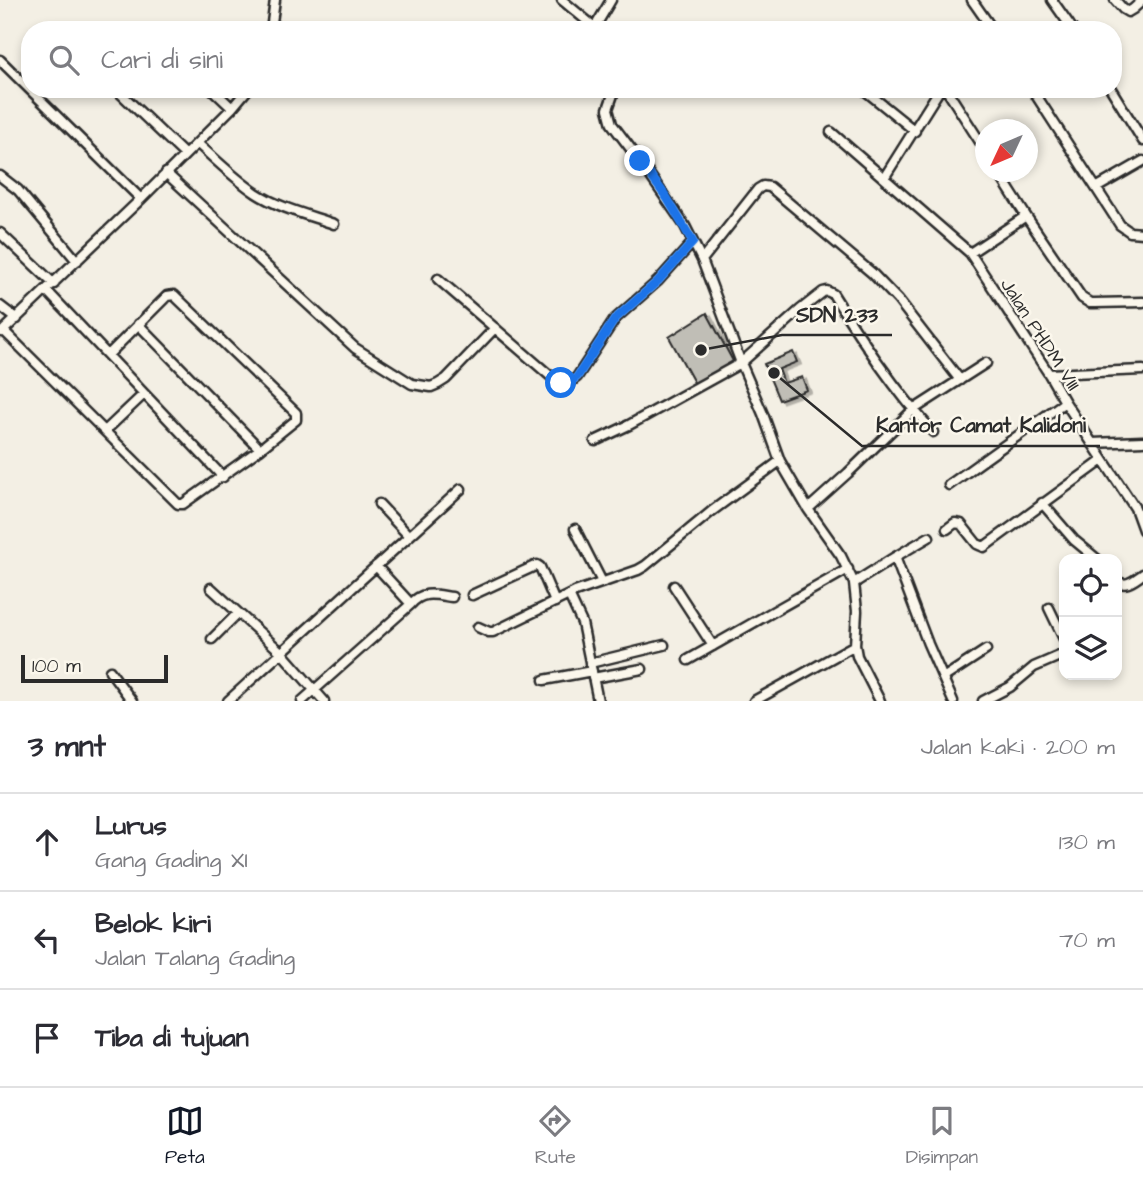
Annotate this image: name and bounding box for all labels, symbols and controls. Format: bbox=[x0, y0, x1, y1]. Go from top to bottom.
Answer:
search box bbox=[21, 21, 1122, 98]
icon: search bbox=[45, 41, 83, 79]
text: Cari di sini bbox=[101, 42, 223, 78]
north arrow bbox=[975, 119, 1038, 182]
route end bbox=[624, 145, 655, 176]
street label: Jalan PHDM VIII bbox=[993, 273, 1086, 396]
callout: SDN 233 bbox=[782, 293, 892, 335]
text: SDN 233 bbox=[795, 301, 878, 330]
route start bbox=[545, 367, 576, 398]
callout: Kantor Camat Kalidoni bbox=[862, 404, 1100, 446]
text: Kantor Camat Kalidoni bbox=[876, 411, 1087, 440]
map controls bbox=[1059, 554, 1122, 680]
button: locate bbox=[1059, 554, 1122, 617]
button: layers bbox=[1059, 617, 1122, 680]
scale bar bbox=[21, 652, 168, 684]
text: 100 m bbox=[32, 653, 81, 680]
text: 3 mnt bbox=[28, 726, 106, 768]
text: Jalan kaki · 200 m bbox=[921, 731, 1115, 763]
text: Lurus bbox=[95, 808, 167, 844]
icon: ahead bbox=[28, 823, 66, 861]
text: 130 m bbox=[1059, 826, 1115, 858]
text: Gang Gading XI bbox=[95, 844, 248, 876]
text: Belok kiri bbox=[95, 906, 211, 942]
icon: left bbox=[28, 921, 66, 959]
text: 70 m bbox=[1059, 924, 1115, 956]
text: Jalan Talang Gading bbox=[95, 942, 295, 974]
icon: arrive bbox=[28, 1019, 66, 1057]
text: Tiba di tujuan bbox=[95, 1020, 249, 1056]
tab: Peta bbox=[165, 1102, 205, 1171]
tab: Rute bbox=[535, 1102, 576, 1171]
tab: Disimpan bbox=[906, 1102, 978, 1171]

